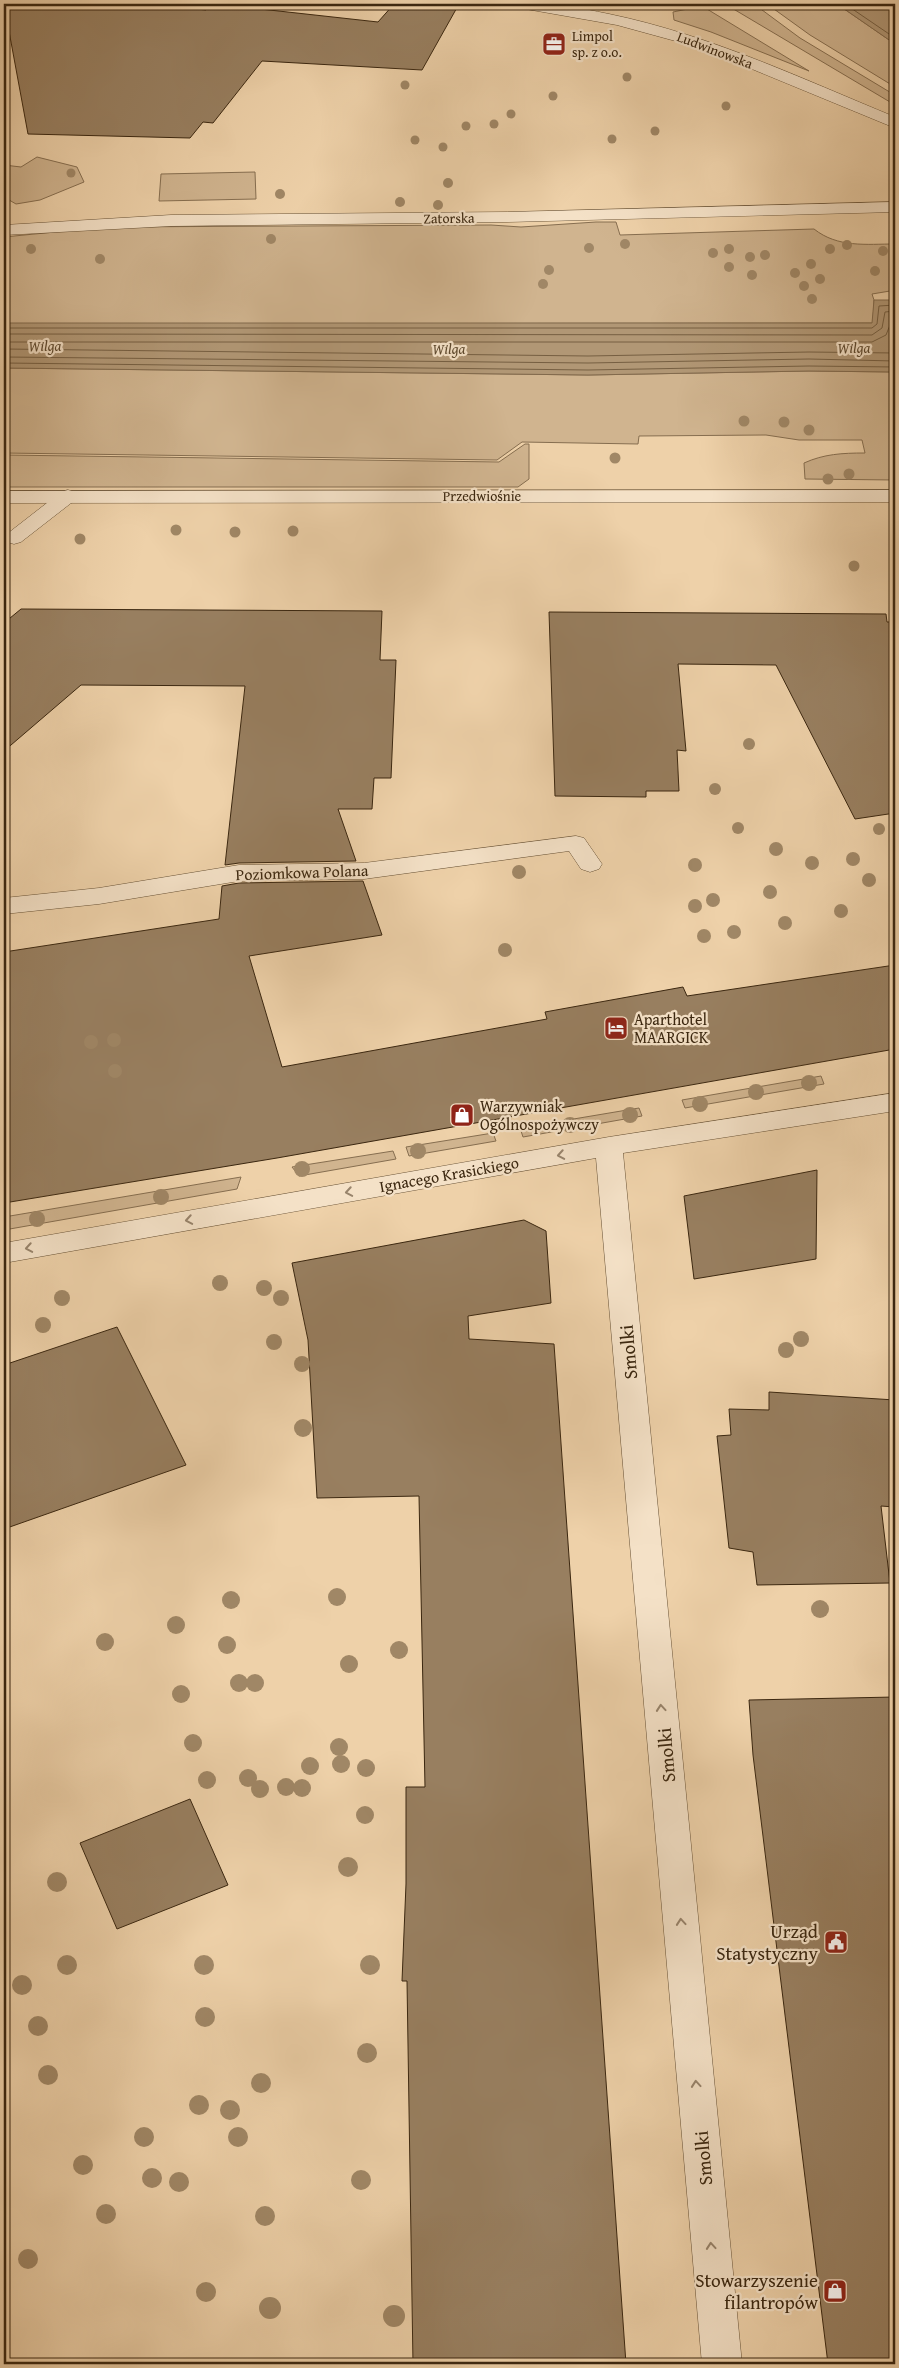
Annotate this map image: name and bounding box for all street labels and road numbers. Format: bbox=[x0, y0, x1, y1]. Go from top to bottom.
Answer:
street label: Ludwinowska bbox=[674, 26, 756, 74]
street label: Zatorska bbox=[423, 208, 475, 228]
street label: Przedwiośnie bbox=[443, 486, 522, 506]
street label: Poziomkowa Polana bbox=[235, 858, 369, 886]
street label: Ignacego Krasickiego bbox=[377, 1150, 521, 1198]
street label: Smolki bbox=[612, 1323, 644, 1381]
street label: Smolki bbox=[650, 1726, 682, 1784]
street label: Smolki bbox=[687, 2129, 719, 2187]

